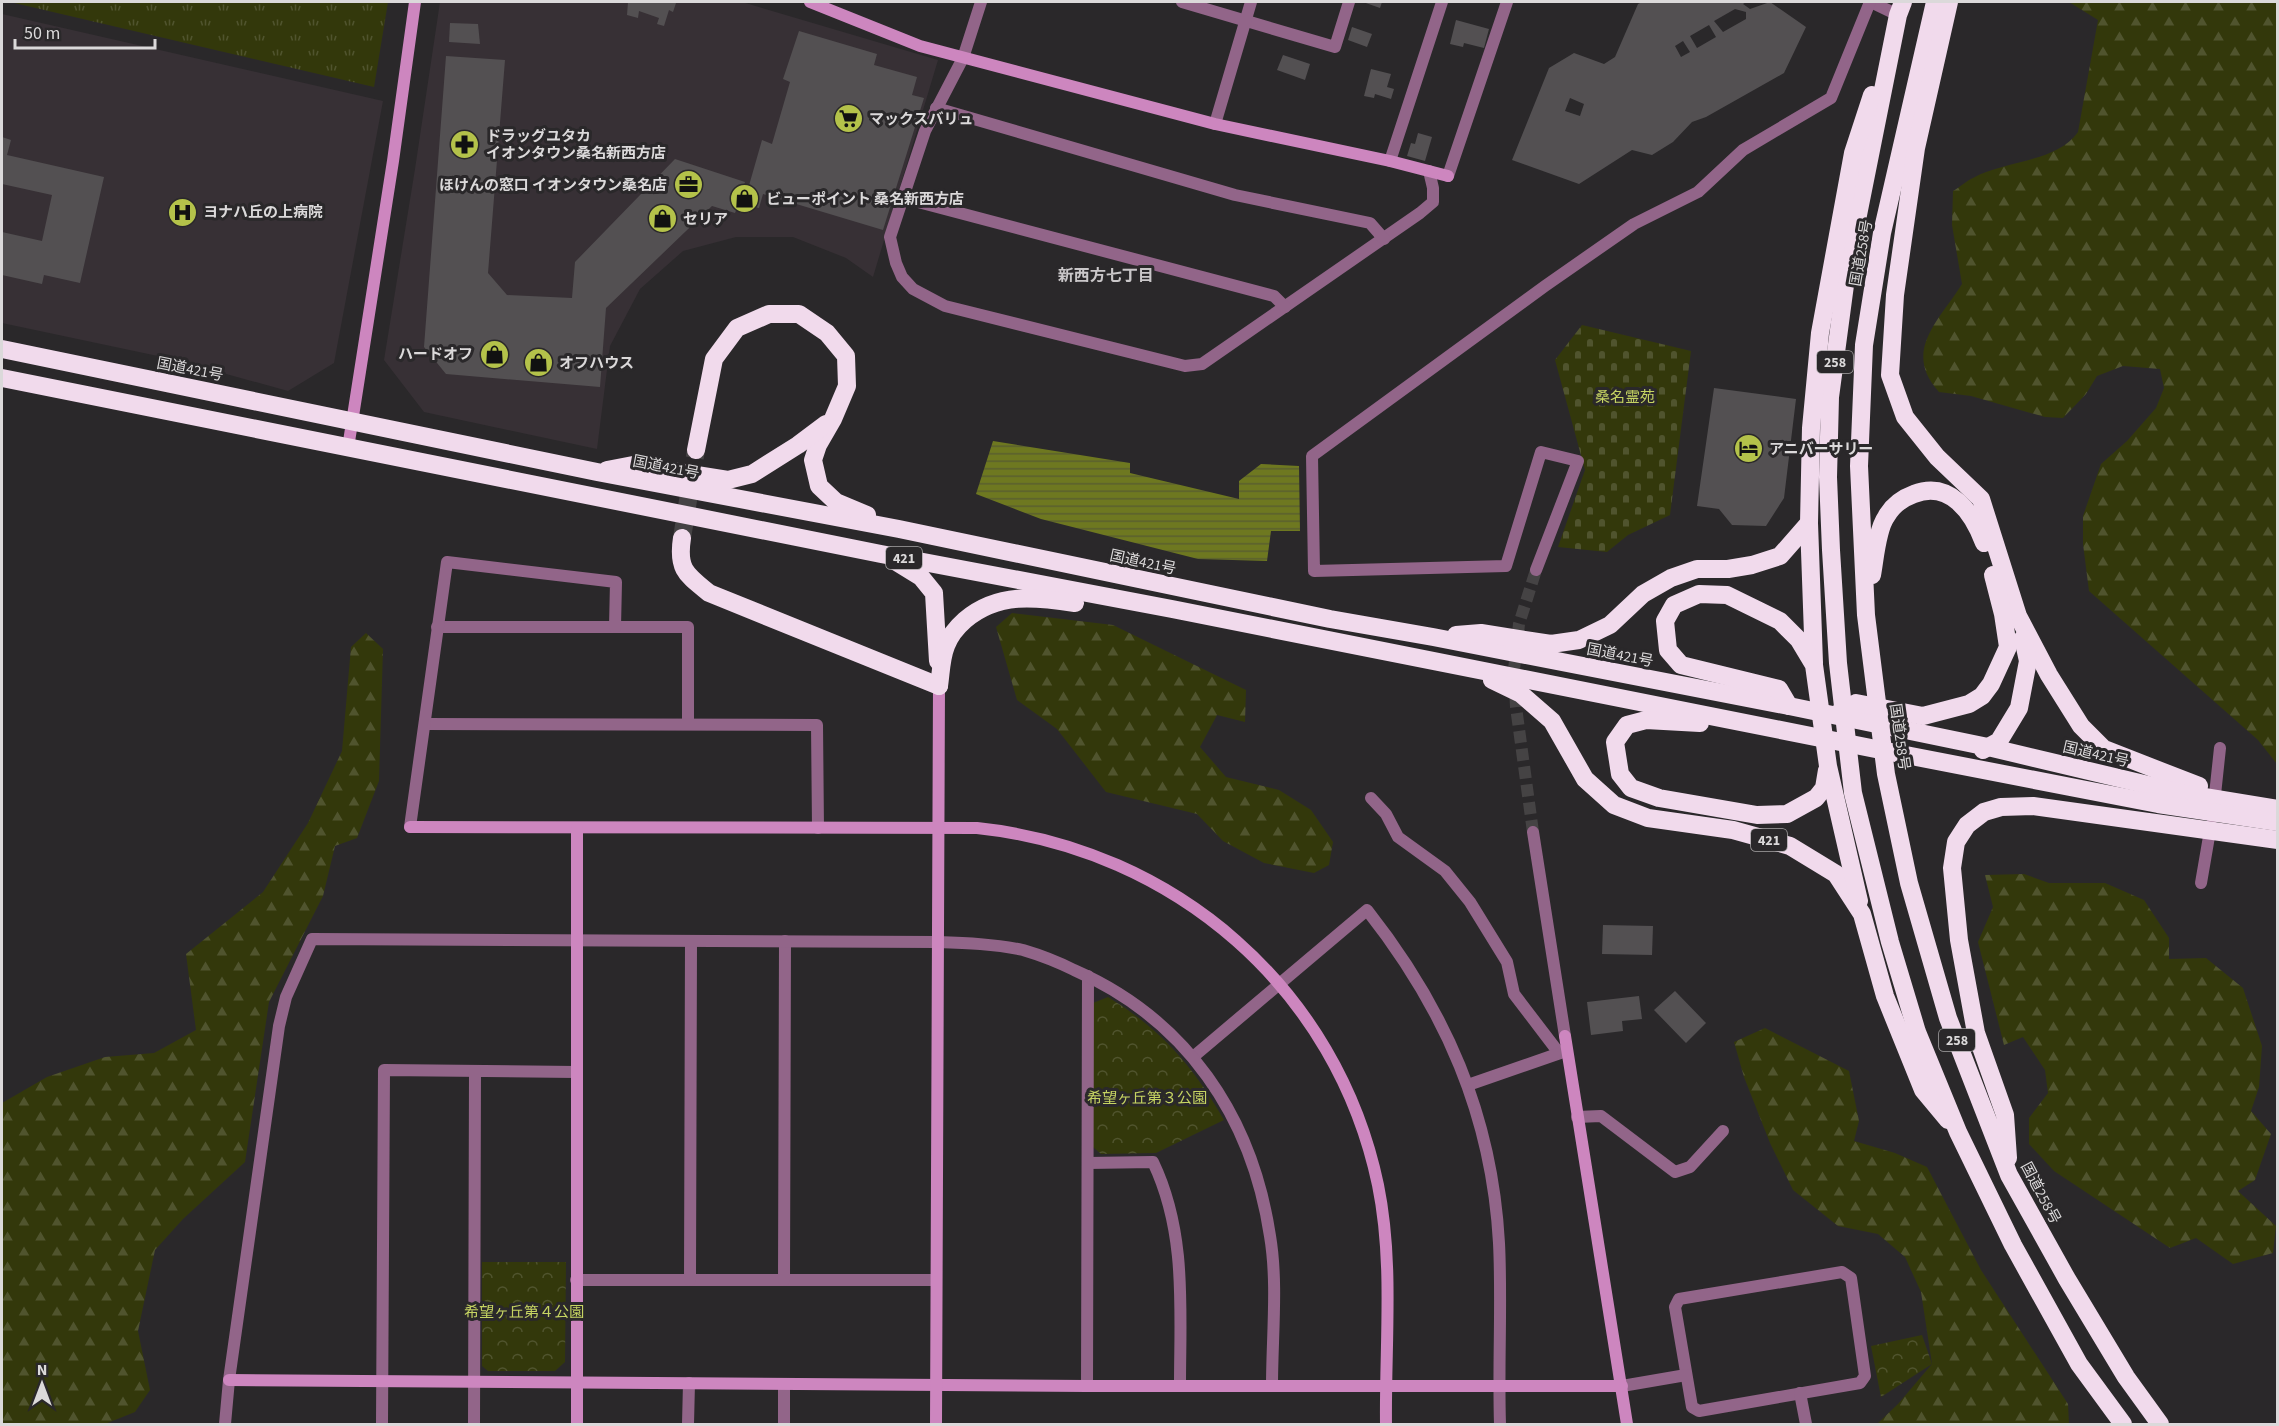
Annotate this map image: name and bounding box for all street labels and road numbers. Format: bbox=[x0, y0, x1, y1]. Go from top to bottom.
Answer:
street label: 国道258号 bbox=[1845, 218, 1878, 288]
road number: 258 bbox=[1817, 351, 1853, 373]
street label: 国道421号 bbox=[155, 353, 225, 386]
street label: 国道421号 bbox=[631, 451, 701, 484]
street label: 国道421号 bbox=[1108, 545, 1178, 580]
road number: 421 bbox=[886, 547, 922, 569]
street label: 国道421号 bbox=[1585, 639, 1655, 672]
street label: 国道258号 bbox=[1884, 702, 1915, 772]
street label: 国道421号 bbox=[2061, 737, 2131, 772]
road number: 421 bbox=[1751, 829, 1787, 851]
road number: 258 bbox=[1939, 1029, 1975, 1051]
street label: 国道258号 bbox=[2015, 1159, 2066, 1228]

